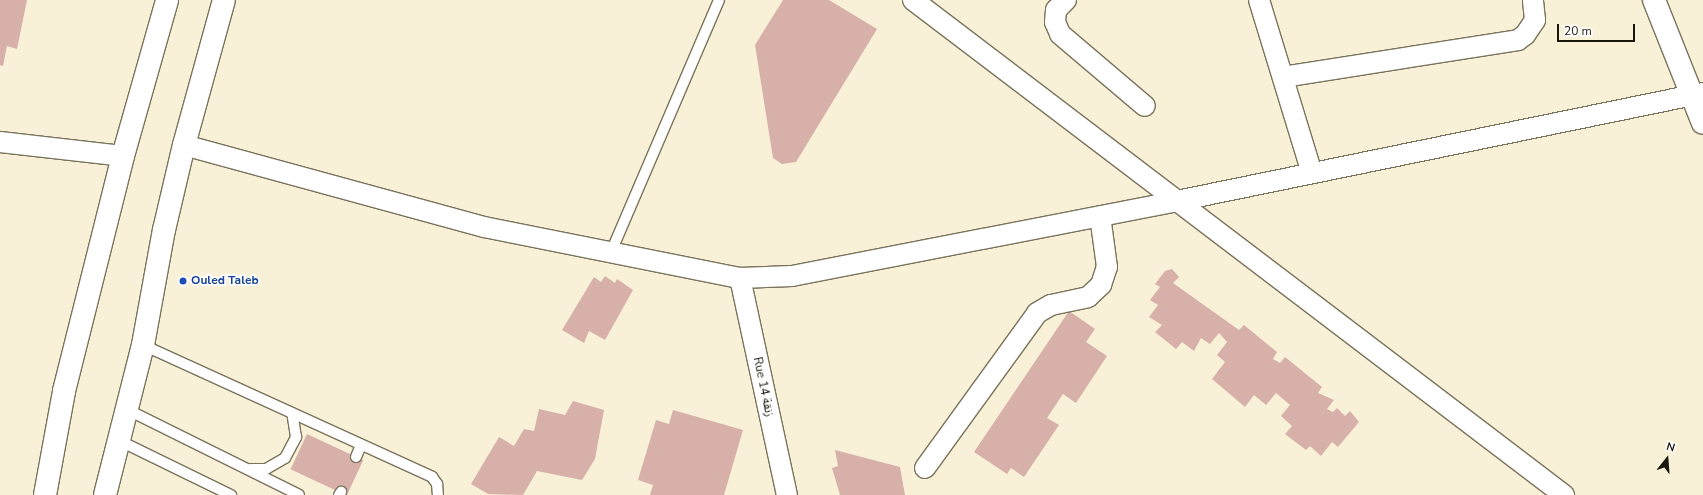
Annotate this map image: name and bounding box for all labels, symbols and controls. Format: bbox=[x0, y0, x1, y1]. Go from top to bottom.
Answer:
scale bar bbox=[1559, 16, 1637, 42]
text: 20 m bbox=[1564, 23, 1592, 39]
place label: Ouled Taleb bbox=[191, 274, 259, 288]
marker: Ouled Taleb bbox=[178, 276, 188, 286]
street label: Rue 14 زنقة bbox=[750, 356, 776, 418]
north arrow bbox=[1647, 439, 1687, 479]
text: N bbox=[1665, 439, 1677, 455]

